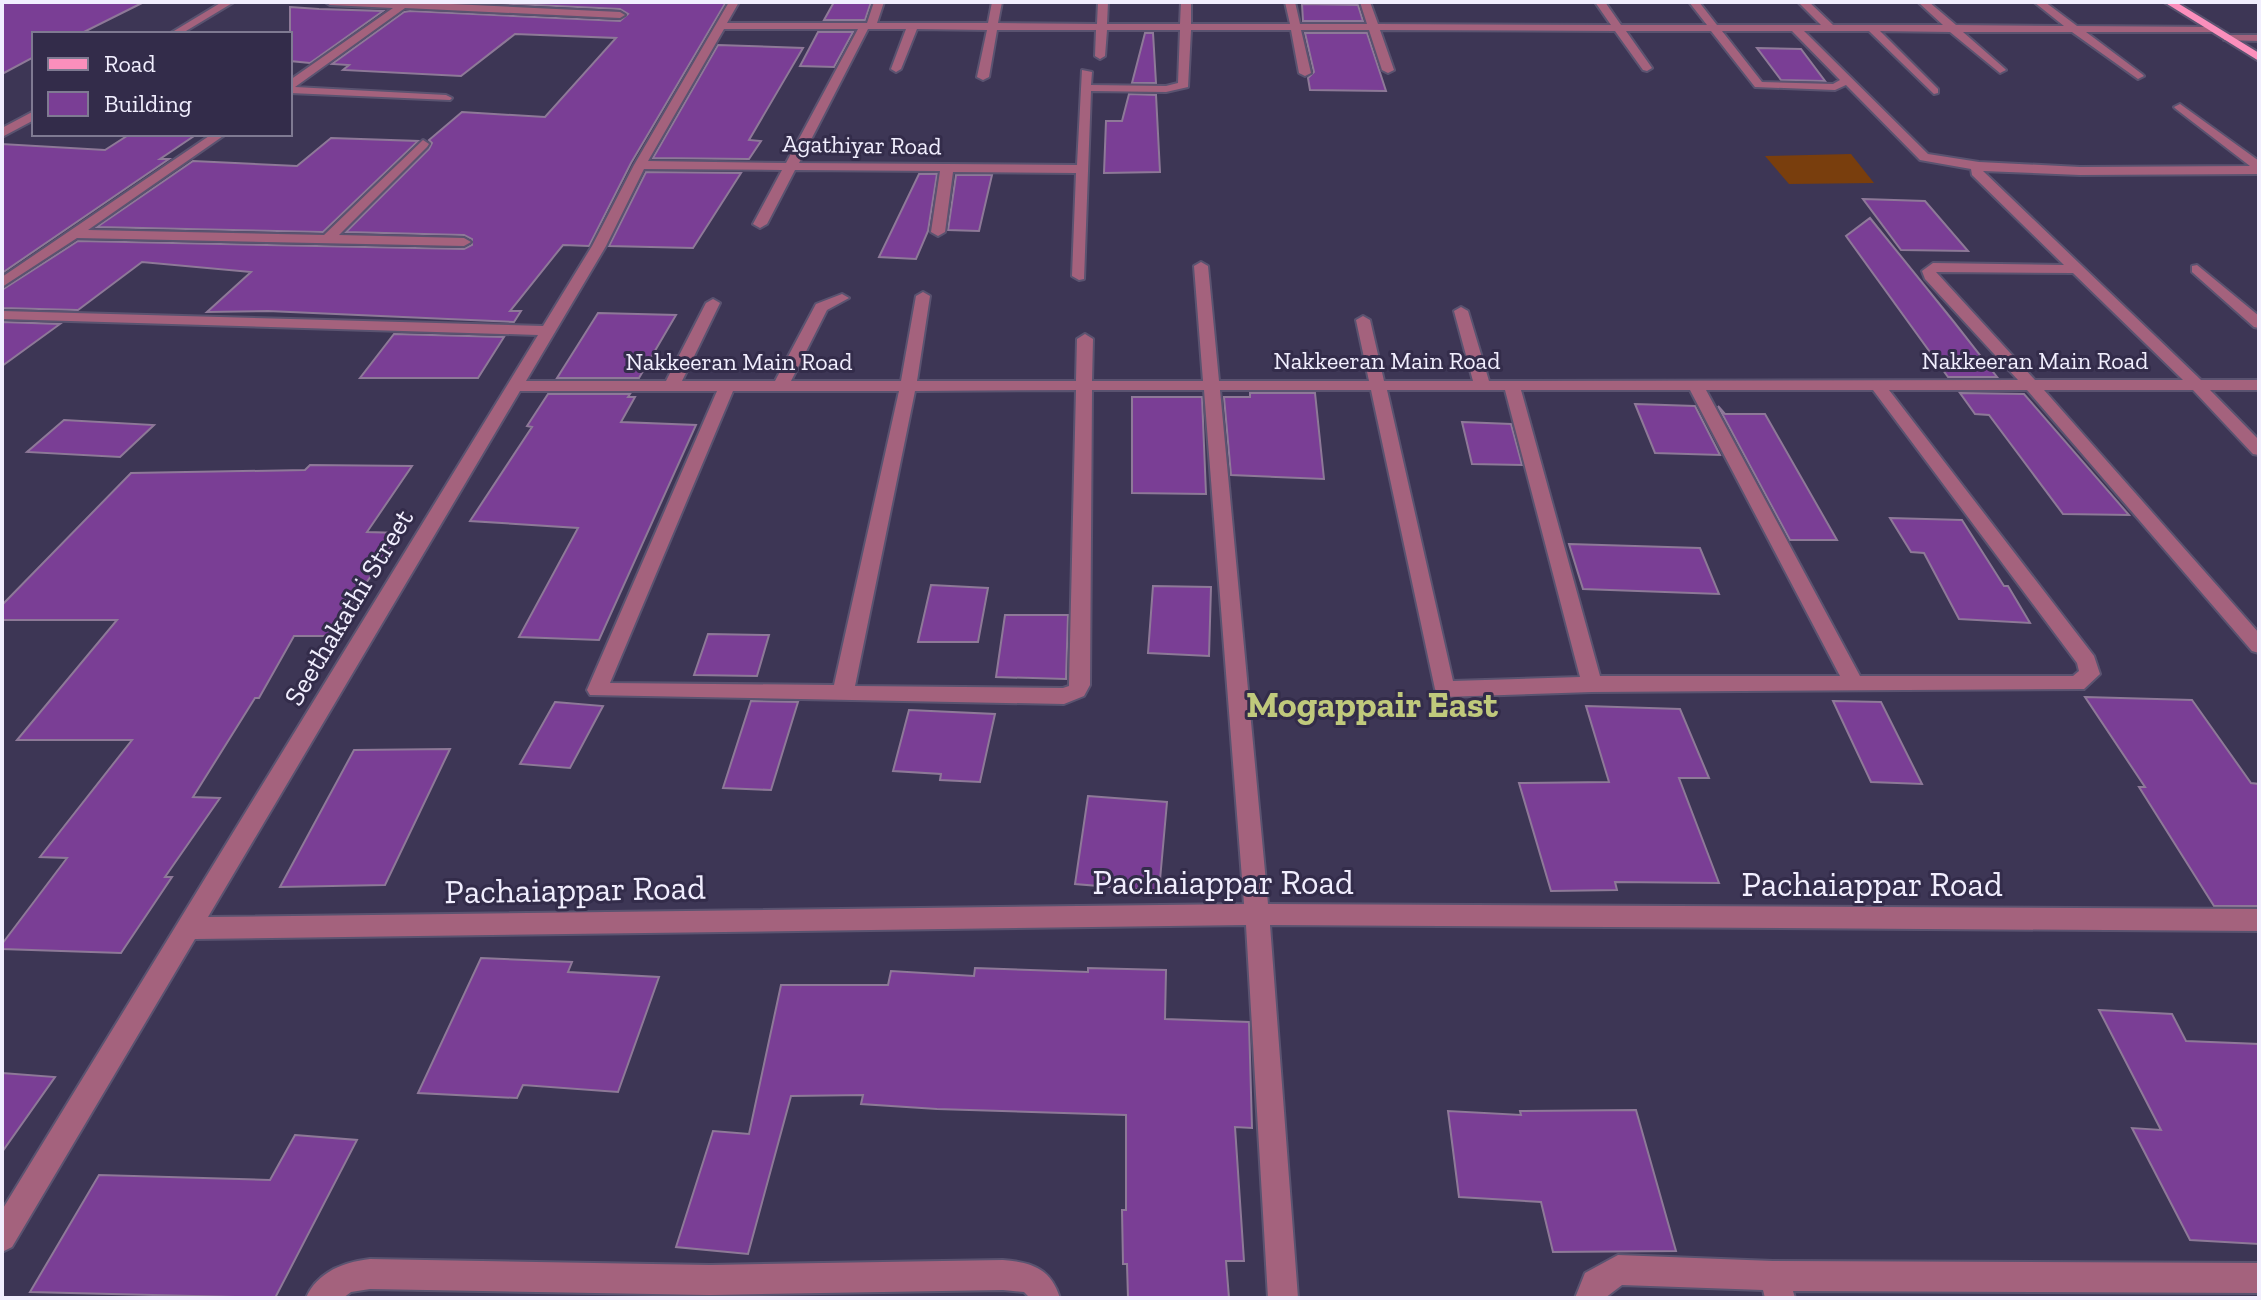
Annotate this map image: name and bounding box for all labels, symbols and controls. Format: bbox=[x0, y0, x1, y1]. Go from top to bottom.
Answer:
legend bbox=[32, 32, 292, 136]
text: Road bbox=[104, 49, 156, 78]
text: Building bbox=[104, 89, 192, 118]
street label: Agathiyar Road bbox=[782, 129, 942, 160]
street label: Nakkeeran Main Road bbox=[1274, 346, 1500, 375]
street label: Nakkeeran Main Road bbox=[1922, 346, 2148, 375]
street label: Nakkeeran Main Road bbox=[626, 347, 852, 376]
street label: Seethakathi Street bbox=[277, 503, 420, 711]
district label: Mogappair East bbox=[1246, 683, 1499, 726]
street label: Pachaiappar Road bbox=[1092, 862, 1354, 903]
street label: Pachaiappar Road bbox=[1741, 864, 2003, 905]
street label: Pachaiappar Road bbox=[444, 867, 706, 912]

